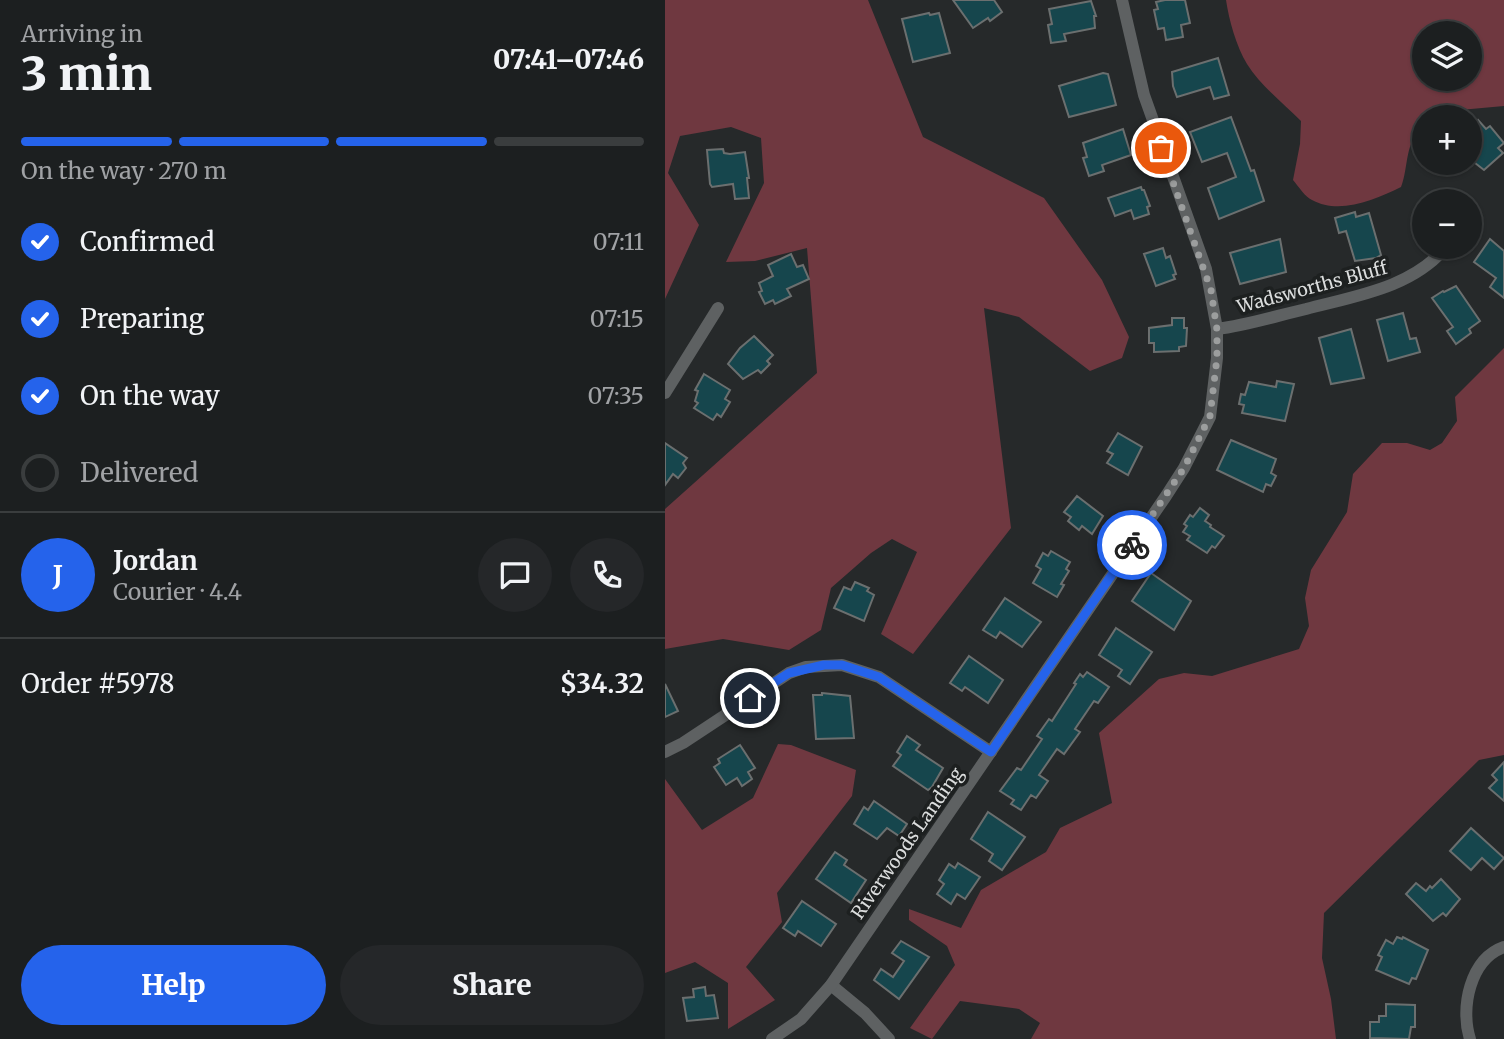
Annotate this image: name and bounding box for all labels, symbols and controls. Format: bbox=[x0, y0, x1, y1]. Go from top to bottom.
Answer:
text: Arriving in bbox=[21, 19, 143, 48]
map controls bbox=[1412, 21, 1482, 259]
button: layers bbox=[1412, 21, 1482, 91]
text: 07:41–07:46 bbox=[493, 43, 644, 76]
text: 3 min bbox=[21, 45, 152, 103]
button: + bbox=[1412, 105, 1482, 175]
pin bbox=[1131, 118, 1191, 178]
icon: bag bbox=[1142, 129, 1180, 167]
text: On the way · 270 m bbox=[21, 156, 227, 185]
button: − bbox=[1412, 189, 1482, 259]
icon: check bbox=[21, 223, 59, 261]
text: Confirmed bbox=[80, 225, 215, 258]
text: 07:11 bbox=[593, 227, 644, 256]
street label: Wadsworths Bluff bbox=[1233, 256, 1391, 318]
icon: check bbox=[21, 300, 59, 338]
text: Preparing bbox=[80, 302, 204, 335]
text: 07:15 bbox=[590, 304, 644, 333]
icon: check bbox=[21, 377, 59, 415]
text: On the way bbox=[80, 379, 220, 412]
text: 07:35 bbox=[588, 381, 644, 410]
text: Delivered bbox=[80, 456, 199, 489]
courier bbox=[1097, 510, 1167, 580]
icon: bike bbox=[1113, 526, 1151, 564]
button: chat bbox=[478, 538, 552, 612]
button: phone bbox=[570, 538, 644, 612]
text: Jordan bbox=[113, 544, 198, 577]
text: J bbox=[53, 559, 63, 592]
text: Courier · 4.4 bbox=[113, 577, 242, 606]
text: Order #5978 bbox=[21, 667, 175, 700]
text: $34.32 bbox=[560, 667, 644, 700]
pin bbox=[720, 668, 780, 728]
icon: home bbox=[731, 679, 769, 717]
street label: Riverwoods Landing bbox=[846, 763, 968, 923]
button: Help bbox=[21, 945, 326, 1025]
button: Share bbox=[340, 945, 644, 1025]

